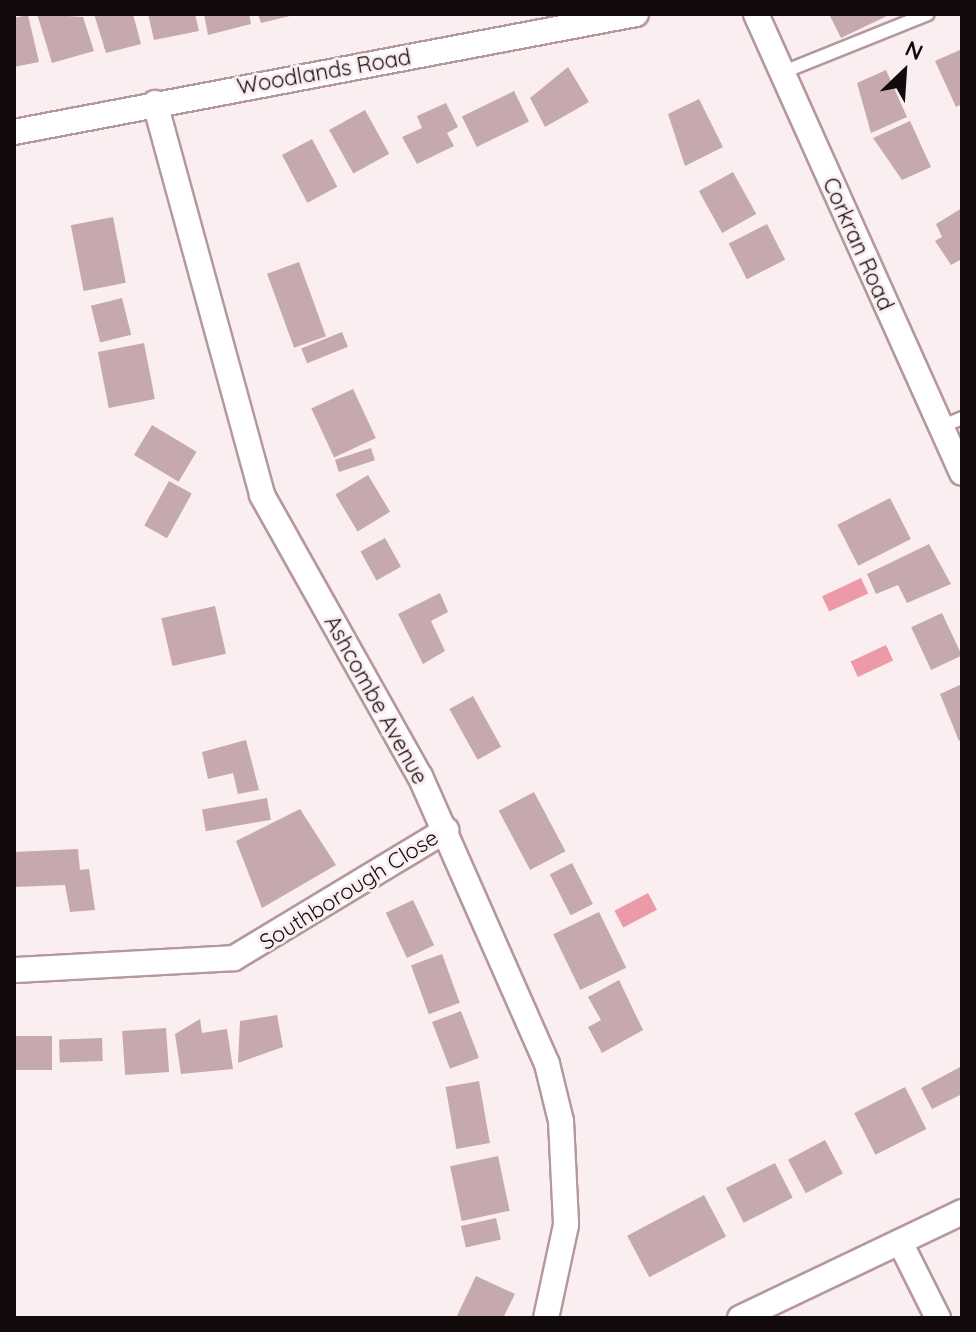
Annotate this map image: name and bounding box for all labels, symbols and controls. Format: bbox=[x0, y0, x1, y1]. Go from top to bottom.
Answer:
north arrow bbox=[864, 32, 944, 112]
text: N bbox=[901, 34, 927, 66]
street label: Woodlands Road bbox=[235, 44, 413, 100]
street label: Corkran Road bbox=[817, 173, 899, 315]
street label: Ashcombe Avenue bbox=[319, 611, 433, 789]
street label: Southborough Close bbox=[255, 824, 443, 956]

